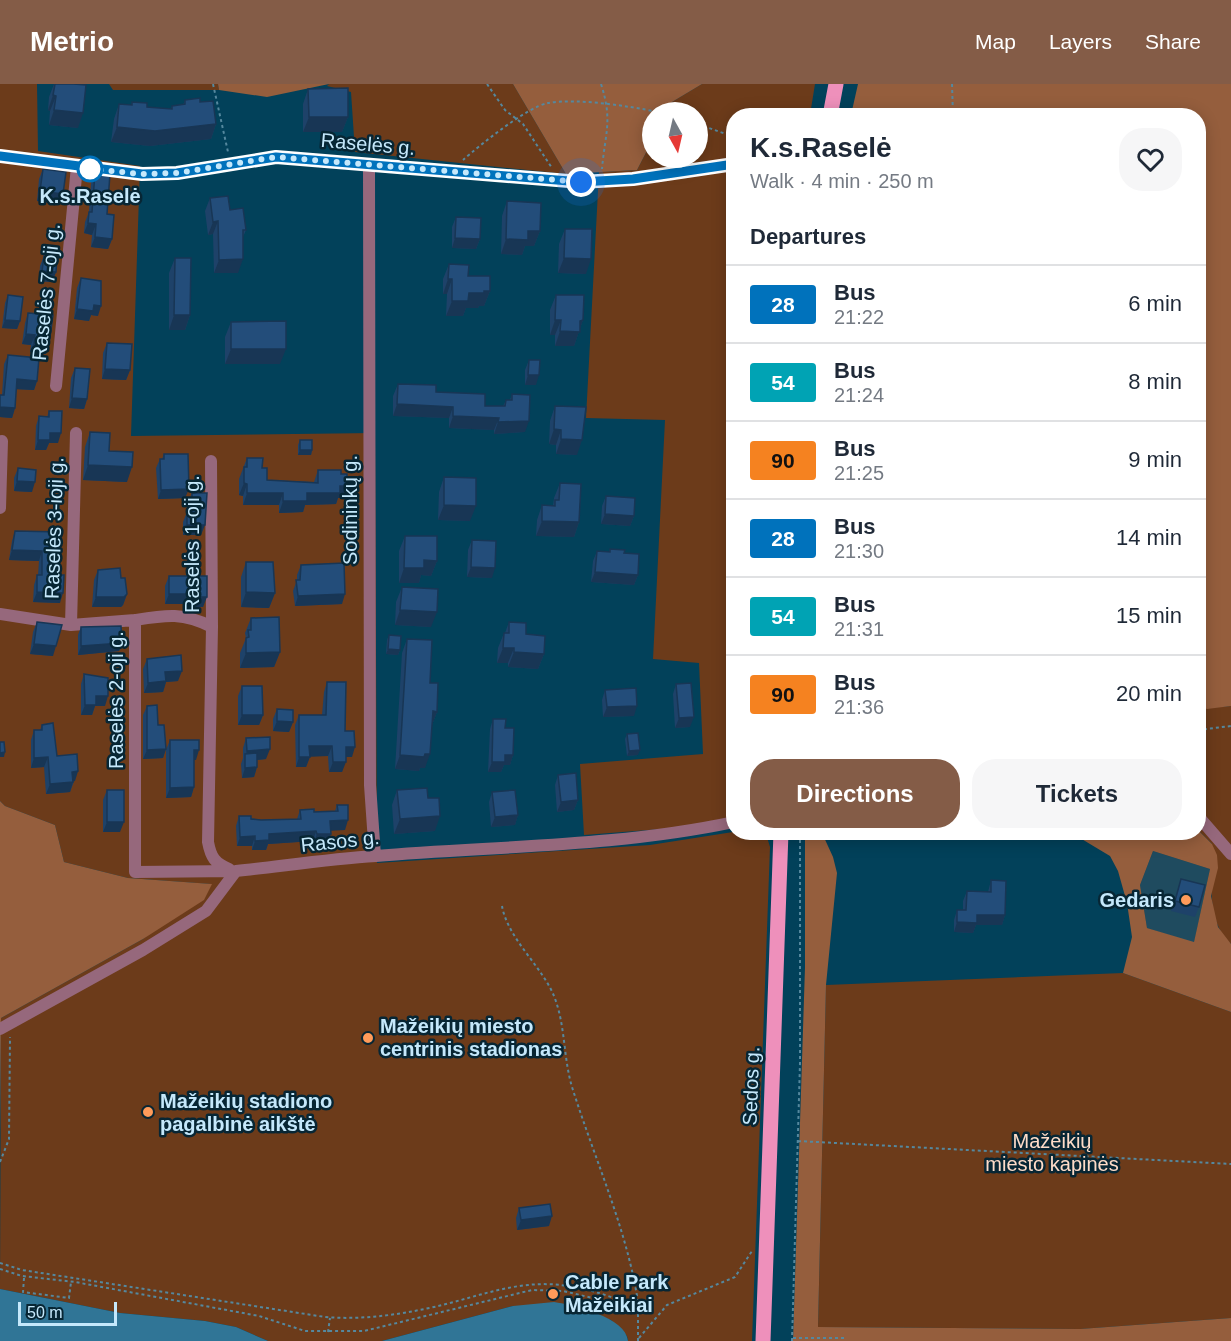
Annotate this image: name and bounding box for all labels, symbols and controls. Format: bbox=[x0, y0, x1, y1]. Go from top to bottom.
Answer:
text: Metrio bbox=[30, 26, 114, 57]
text: Map bbox=[975, 30, 1016, 53]
text: Layers bbox=[1049, 30, 1112, 53]
text: Share bbox=[1145, 30, 1201, 53]
north arrow bbox=[642, 102, 708, 168]
map controls bbox=[642, 102, 708, 168]
button: heart bbox=[1119, 128, 1182, 191]
street label: Raselės g. bbox=[320, 129, 416, 159]
text: K.s.Raselė bbox=[750, 132, 892, 163]
marker: K.s.Raselė bbox=[77, 156, 103, 182]
your location bbox=[566, 167, 596, 197]
text: Walk · 4 min · 250 m bbox=[750, 170, 934, 192]
place label: K.s.Raselė bbox=[39, 185, 141, 207]
street label: Raselės 7-oji g. bbox=[28, 222, 64, 362]
text: Departures bbox=[750, 224, 866, 249]
text: Bus bbox=[834, 280, 876, 305]
text: 6 min bbox=[1128, 291, 1182, 316]
text: 28 bbox=[771, 293, 795, 316]
text: 21:22 bbox=[834, 306, 884, 328]
text: Bus bbox=[834, 358, 876, 383]
text: 8 min bbox=[1128, 369, 1182, 394]
text: 54 bbox=[771, 371, 795, 394]
text: 21:24 bbox=[834, 384, 884, 406]
text: Bus bbox=[834, 436, 876, 461]
text: 9 min bbox=[1128, 447, 1182, 472]
text: 90 bbox=[771, 449, 795, 472]
street label: Sodininkų g. bbox=[339, 455, 361, 565]
street label: Raselės 3-ioji g. bbox=[41, 457, 67, 599]
text: 21:25 bbox=[834, 462, 884, 484]
street label: Raselės 1-oji g. bbox=[181, 475, 203, 613]
text: Bus bbox=[834, 514, 876, 539]
text: 14 min bbox=[1116, 525, 1182, 550]
text: 28 bbox=[771, 527, 795, 550]
text: 21:30 bbox=[834, 540, 884, 562]
text: Bus bbox=[834, 592, 876, 617]
text: 15 min bbox=[1116, 603, 1182, 628]
text: 54 bbox=[771, 605, 795, 628]
text: 21:31 bbox=[834, 618, 884, 640]
street label: Raselės 2-oji g. bbox=[105, 631, 127, 769]
text: Bus bbox=[834, 670, 876, 695]
text: 20 min bbox=[1116, 681, 1182, 706]
text: 90 bbox=[771, 683, 795, 706]
text: 21:36 bbox=[834, 696, 884, 718]
button: Directions bbox=[750, 759, 960, 828]
button: Tickets bbox=[972, 759, 1182, 828]
street label: Rasos g. bbox=[300, 826, 380, 856]
place label: Gedaris bbox=[1100, 889, 1174, 911]
marker: Gedaris bbox=[1179, 893, 1193, 907]
place label: Mažeikių miesto centrinis stadionas bbox=[380, 1015, 562, 1060]
marker: Mažeikių miesto centrinis stadionas bbox=[361, 1031, 375, 1045]
street label: Sedos g. bbox=[739, 1046, 763, 1126]
place label: Mažeikių stadiono pagalbinė aikštė bbox=[160, 1090, 332, 1135]
marker: Mažeikių stadiono pagalbinė aikštė bbox=[141, 1105, 155, 1119]
park label: Mažeikių miesto kapinės bbox=[985, 1130, 1119, 1175]
place label: Cable Park Mažeikiai bbox=[565, 1271, 669, 1316]
marker: Cable Park Mažeikiai bbox=[546, 1287, 560, 1301]
scale bar bbox=[18, 1299, 117, 1326]
text: 50 m bbox=[27, 1304, 63, 1321]

